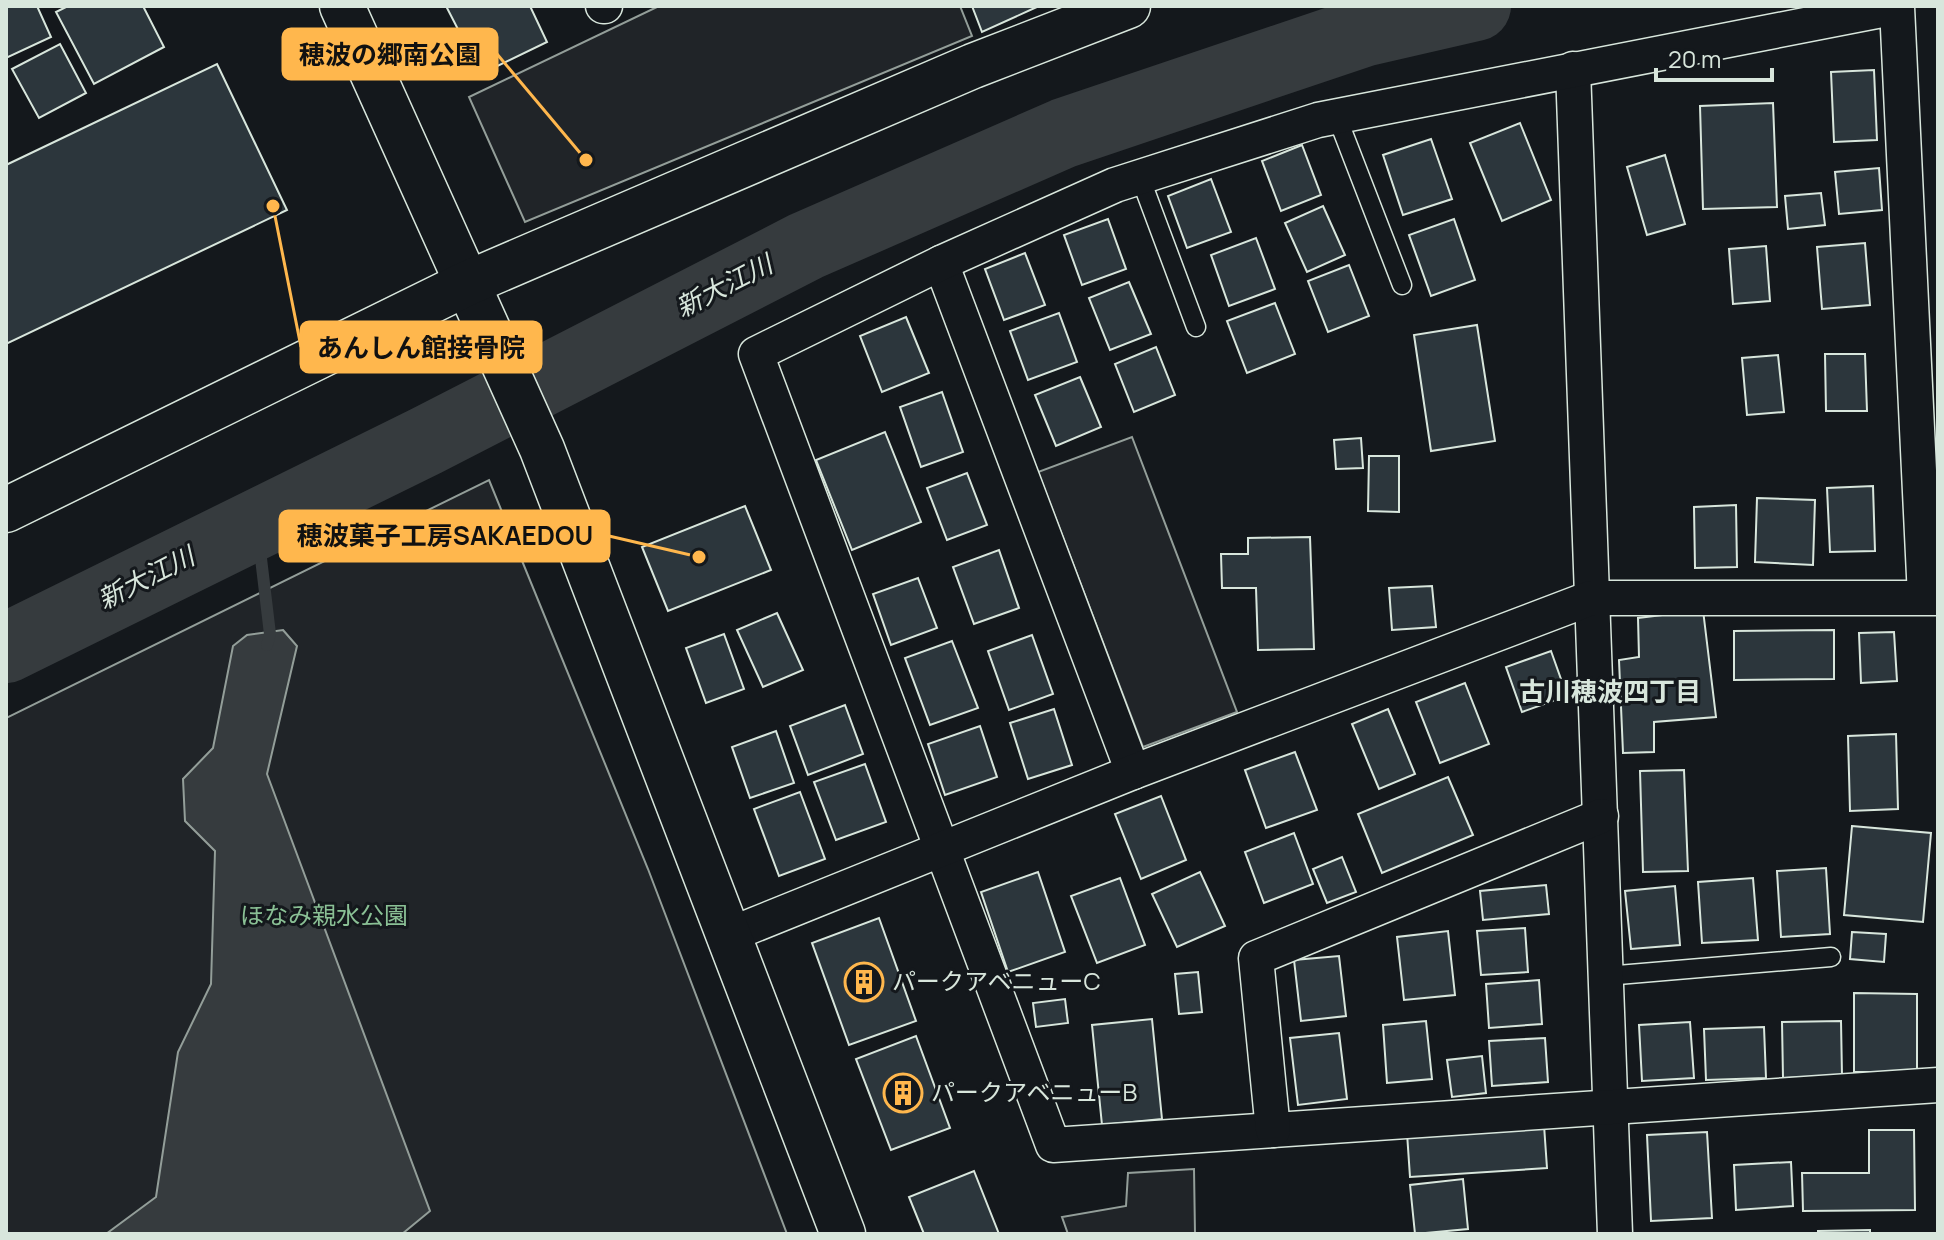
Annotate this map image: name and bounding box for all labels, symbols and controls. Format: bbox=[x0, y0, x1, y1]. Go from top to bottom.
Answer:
callout: 穂波の郷南公園 bbox=[283, 29, 497, 79]
scale bar bbox=[1656, 32, 1772, 82]
text: 穂波の郷南公園 bbox=[299, 36, 481, 72]
text: 20 m bbox=[1668, 42, 1721, 75]
water label: 新大江川 bbox=[669, 244, 781, 325]
callout: あんしん館接骨院 bbox=[301, 322, 541, 372]
text: あんしん館接骨院 bbox=[317, 329, 525, 365]
callout: 穂波菓子工房SAKAEDOU bbox=[280, 511, 609, 561]
text: 穂波菓子工房SAKAEDOU bbox=[297, 517, 593, 553]
water label: 新大江川 bbox=[91, 536, 203, 617]
district label: 古川穂波四丁目 bbox=[1519, 673, 1701, 709]
park label: ほなみ親水公園 bbox=[240, 898, 408, 931]
building icon: パークアベニューC bbox=[843, 961, 885, 1003]
place label: パークアベニューC bbox=[892, 964, 1101, 997]
building icon: パークアベニューB bbox=[882, 1072, 924, 1114]
place label: パークアベニューB bbox=[931, 1075, 1137, 1108]

